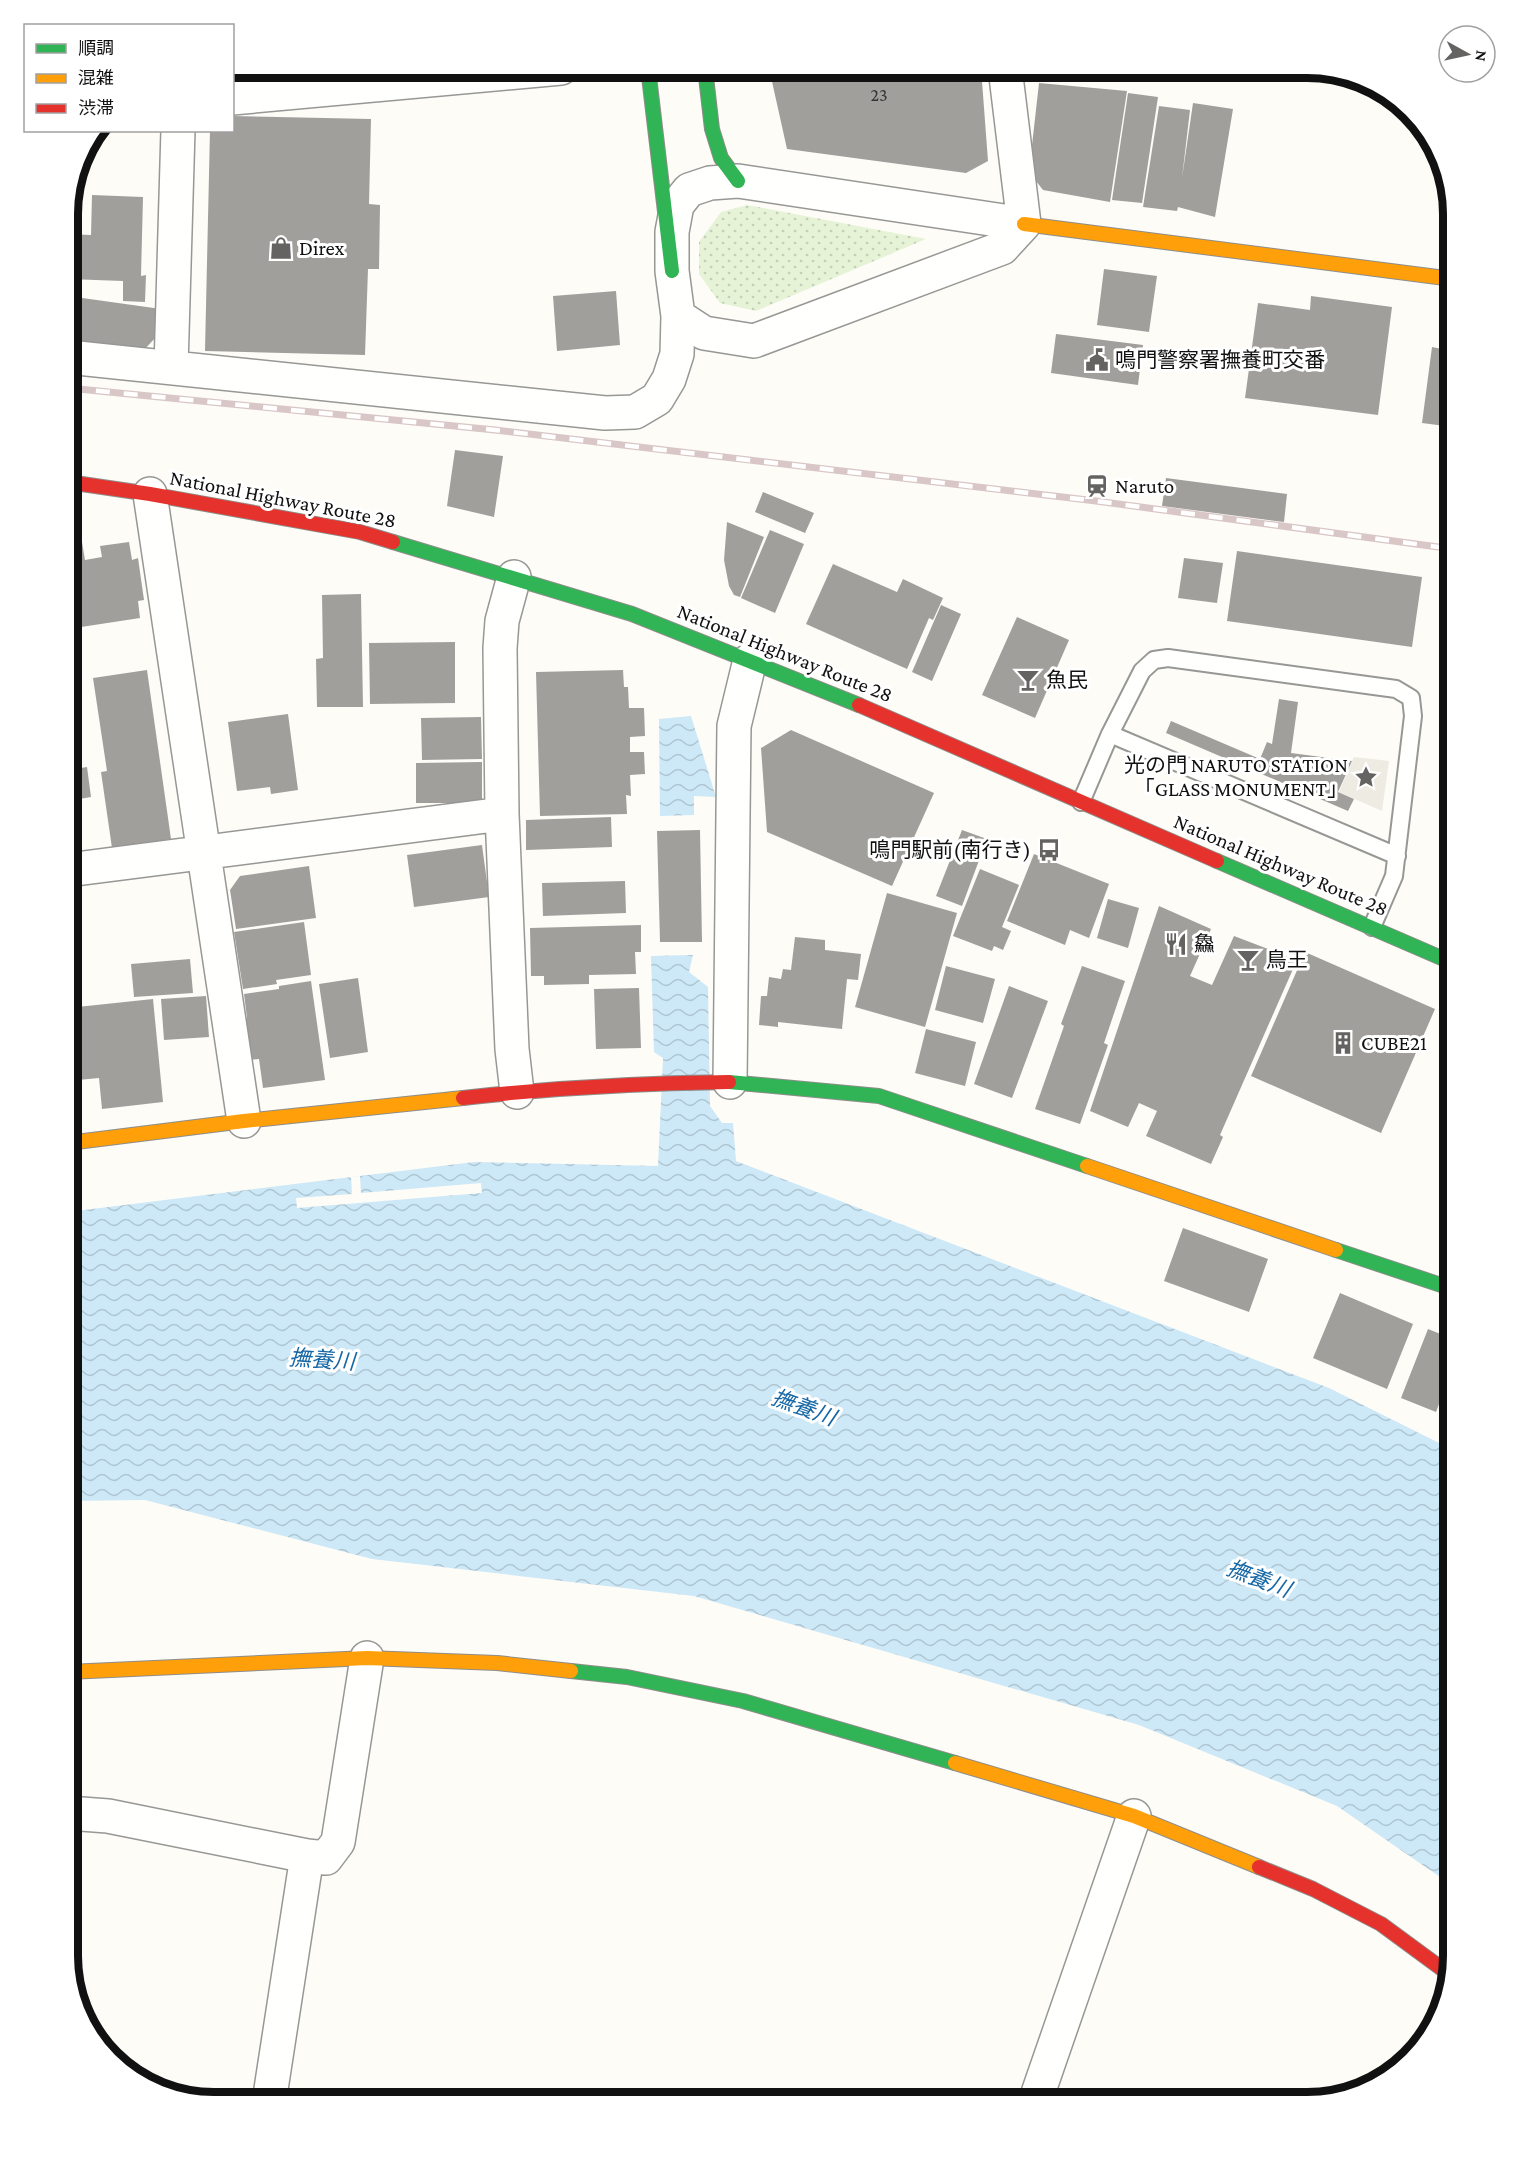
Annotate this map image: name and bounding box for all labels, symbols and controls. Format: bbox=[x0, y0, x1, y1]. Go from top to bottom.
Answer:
legend bbox=[24, 24, 234, 132]
north arrow bbox=[1437, 24, 1497, 84]
text: 順調 bbox=[78, 38, 114, 58]
text: N bbox=[1472, 49, 1491, 63]
text: 混雑 bbox=[78, 68, 114, 88]
house number: 23 bbox=[870, 85, 888, 105]
text: 渋滞 bbox=[78, 98, 114, 118]
shop icon: Direx bbox=[268, 235, 294, 261]
place label: Direx bbox=[299, 236, 344, 260]
public building icon: 鳴門警察署撫養町交番 bbox=[1084, 347, 1110, 373]
place label: 鳴門警察署撫養町交番 bbox=[1115, 348, 1325, 372]
street label: National Highway Route 28 bbox=[168, 465, 398, 533]
station icon: Naruto bbox=[1084, 473, 1110, 499]
place label: Naruto bbox=[1115, 474, 1174, 498]
street label: National Highway Route 28 bbox=[674, 599, 896, 707]
bar icon: 魚民 bbox=[1015, 667, 1041, 693]
place label: 魚民 bbox=[1046, 668, 1088, 692]
place label: 光の門 NARUTO STATION 「GLASS MONUMENT」 bbox=[1124, 753, 1348, 801]
place icon: 光の門 NARUTO STATION 「GLASS MONUMENT」 bbox=[1353, 764, 1379, 790]
street label: National Highway Route 28 bbox=[1170, 809, 1392, 921]
bus stop icon: 鳴門駅前(南行き) bbox=[1036, 837, 1062, 863]
place label: 鳴門駅前(南行き) bbox=[869, 838, 1031, 862]
restaurant icon: 鱻 bbox=[1163, 931, 1189, 957]
place label: 鱻 bbox=[1194, 932, 1215, 956]
bar icon: 鳥王 bbox=[1235, 947, 1261, 973]
place label: 鳥王 bbox=[1266, 948, 1308, 972]
building icon: CUBE21 bbox=[1330, 1030, 1356, 1056]
place label: CUBE21 bbox=[1361, 1031, 1427, 1055]
water label: 撫養川 bbox=[288, 1345, 358, 1374]
water label: 撫養川 bbox=[769, 1384, 841, 1431]
water label: 撫養川 bbox=[1224, 1555, 1296, 1603]

